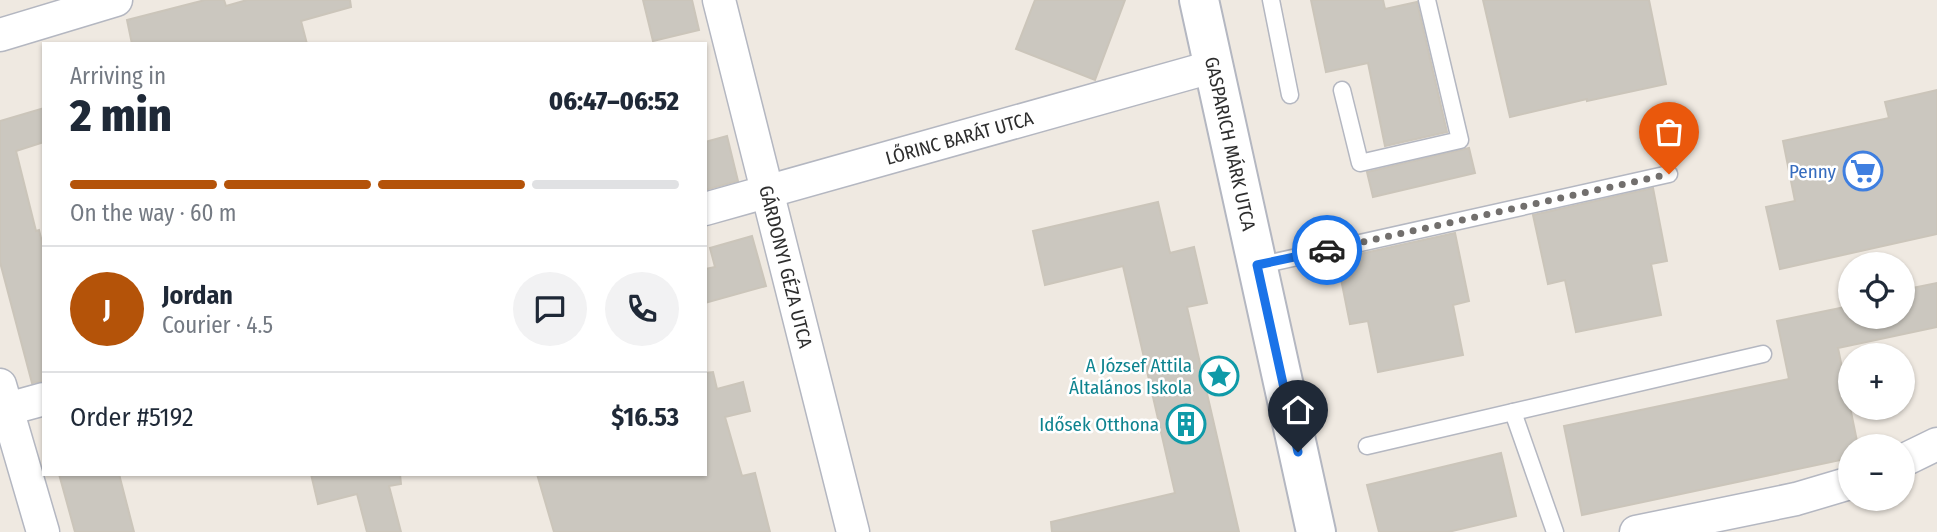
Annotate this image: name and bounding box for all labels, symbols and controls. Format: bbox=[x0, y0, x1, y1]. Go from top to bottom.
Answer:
street label: GASPARICH MÁRK UTCA bbox=[1200, 54, 1261, 233]
text: Arriving in bbox=[70, 62, 166, 90]
text: 06:47–06:52 bbox=[549, 86, 679, 117]
text: 2 min bbox=[70, 88, 172, 143]
pin bbox=[1639, 102, 1699, 174]
street label: LŐRINC BARÁT UTCA bbox=[883, 106, 1036, 169]
icon: bag bbox=[1650, 113, 1688, 151]
supermarket icon: Penny bbox=[1842, 150, 1884, 192]
place label: Penny bbox=[1789, 160, 1837, 183]
street label: GÁRDONYI GÉZA UTCA bbox=[755, 183, 818, 350]
text: On the way · 60 m bbox=[70, 199, 237, 227]
courier bbox=[1292, 215, 1362, 285]
icon: car bbox=[1308, 231, 1346, 269]
map controls bbox=[1838, 252, 1915, 511]
button: locate bbox=[1838, 252, 1915, 329]
button: chat bbox=[513, 272, 587, 346]
button: phone bbox=[605, 272, 679, 346]
text: Jordan bbox=[162, 280, 233, 311]
text: J bbox=[103, 294, 111, 325]
text: Courier · 4.5 bbox=[162, 311, 273, 339]
button: + bbox=[1838, 343, 1915, 420]
place label: A József Attila Általános Iskola bbox=[1069, 354, 1192, 399]
place icon: A József Attila Általános Iskola bbox=[1198, 355, 1240, 397]
pin bbox=[1268, 380, 1328, 452]
icon: home bbox=[1279, 391, 1317, 429]
text: Order #5192 bbox=[70, 402, 193, 433]
text: $16.53 bbox=[611, 402, 679, 433]
building icon: Idősek Otthona bbox=[1165, 403, 1207, 445]
place label: Idősek Otthona bbox=[1039, 413, 1159, 436]
button: − bbox=[1838, 434, 1915, 511]

